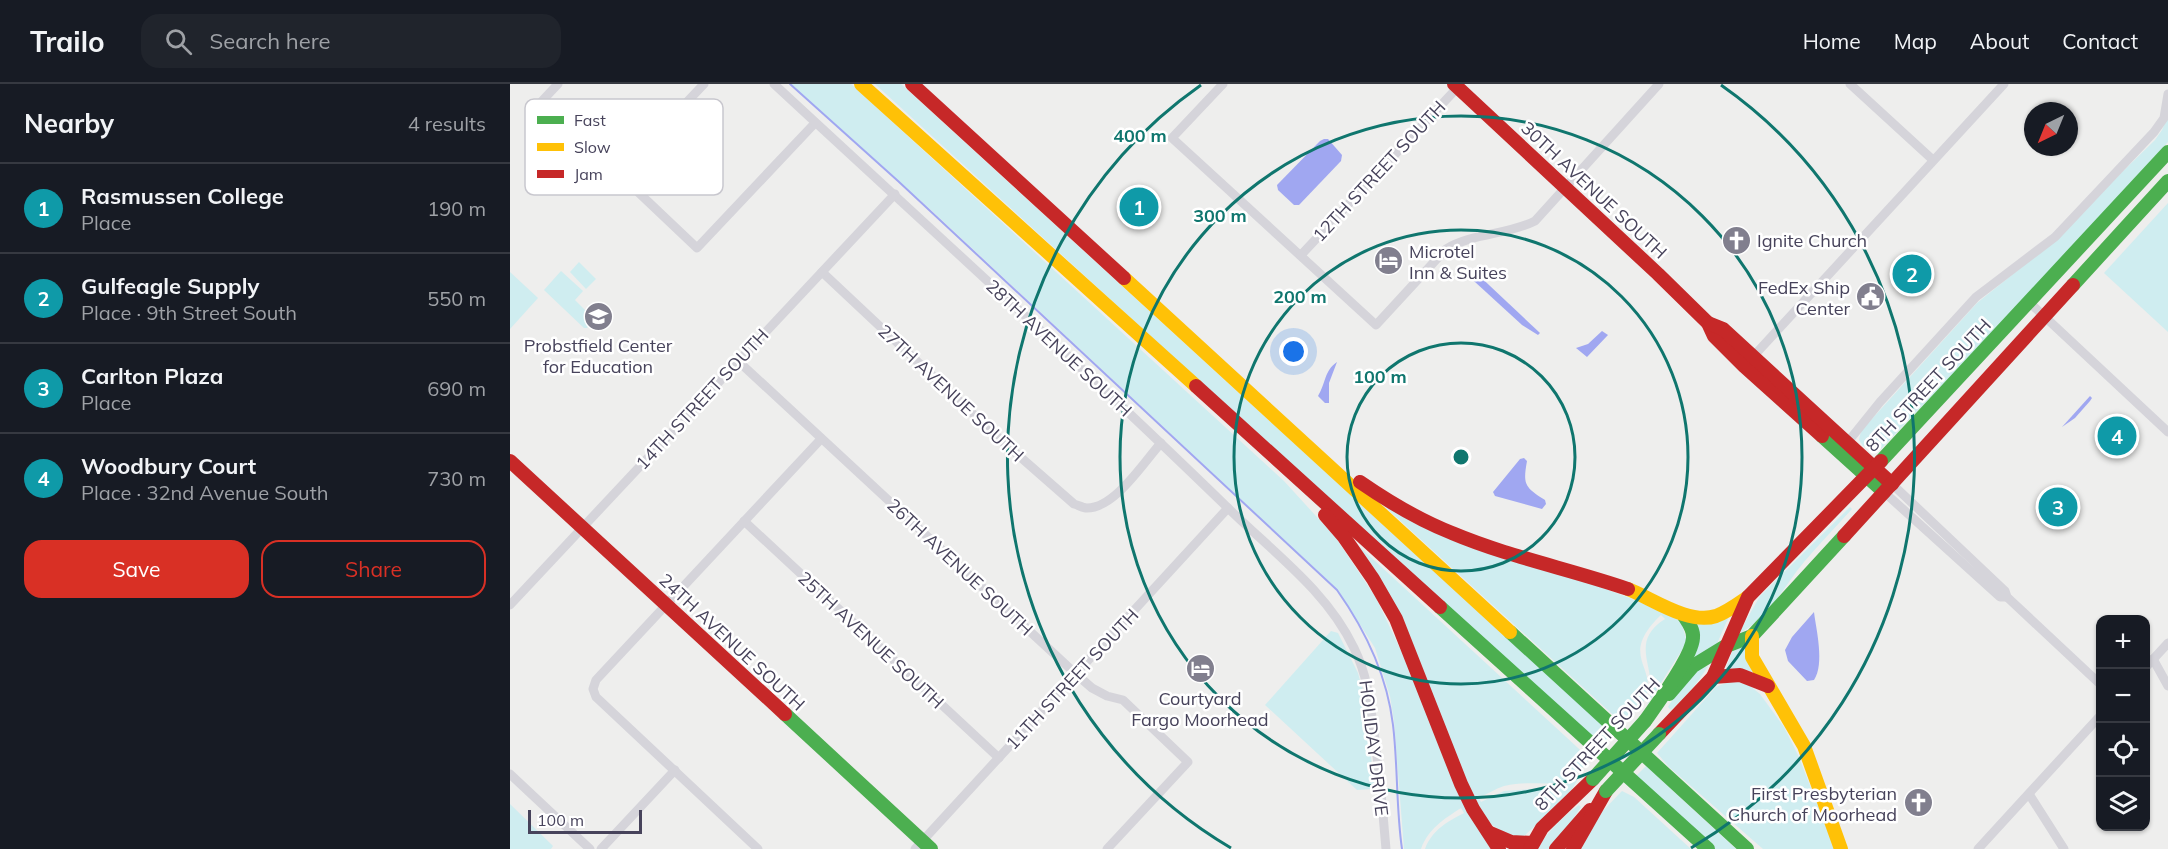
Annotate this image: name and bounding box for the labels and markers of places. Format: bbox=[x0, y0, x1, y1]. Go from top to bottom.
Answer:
pin: 1 bbox=[1120, 184, 1158, 230]
church icon: Ignite Church bbox=[1720, 224, 1752, 256]
place label: Ignite Church bbox=[1757, 229, 1867, 252]
place label: Microtel Inn & Suites bbox=[1409, 240, 1507, 284]
hotel icon: Microtel Inn & Suites bbox=[1372, 245, 1404, 277]
pin: 2 bbox=[1892, 252, 1932, 297]
place label: FedEx Ship Center bbox=[1758, 276, 1850, 320]
public building icon: FedEx Ship Center bbox=[1855, 281, 1887, 313]
school or university icon: Probstfield Center for Education bbox=[582, 300, 614, 332]
place label: Probstfield Center for Education bbox=[524, 334, 673, 378]
pin: 4 bbox=[2098, 414, 2136, 458]
centre of rings bbox=[1451, 447, 1471, 467]
pin: 3 bbox=[2038, 484, 2078, 530]
hotel icon: Courtyard Fargo Moorhead bbox=[1184, 653, 1216, 685]
place label: Courtyard Fargo Moorhead bbox=[1131, 687, 1269, 731]
place label: First Presbyterian Church of Moorhead bbox=[1728, 782, 1897, 826]
church icon: First Presbyterian Church of Moorhead bbox=[1902, 787, 1934, 819]

